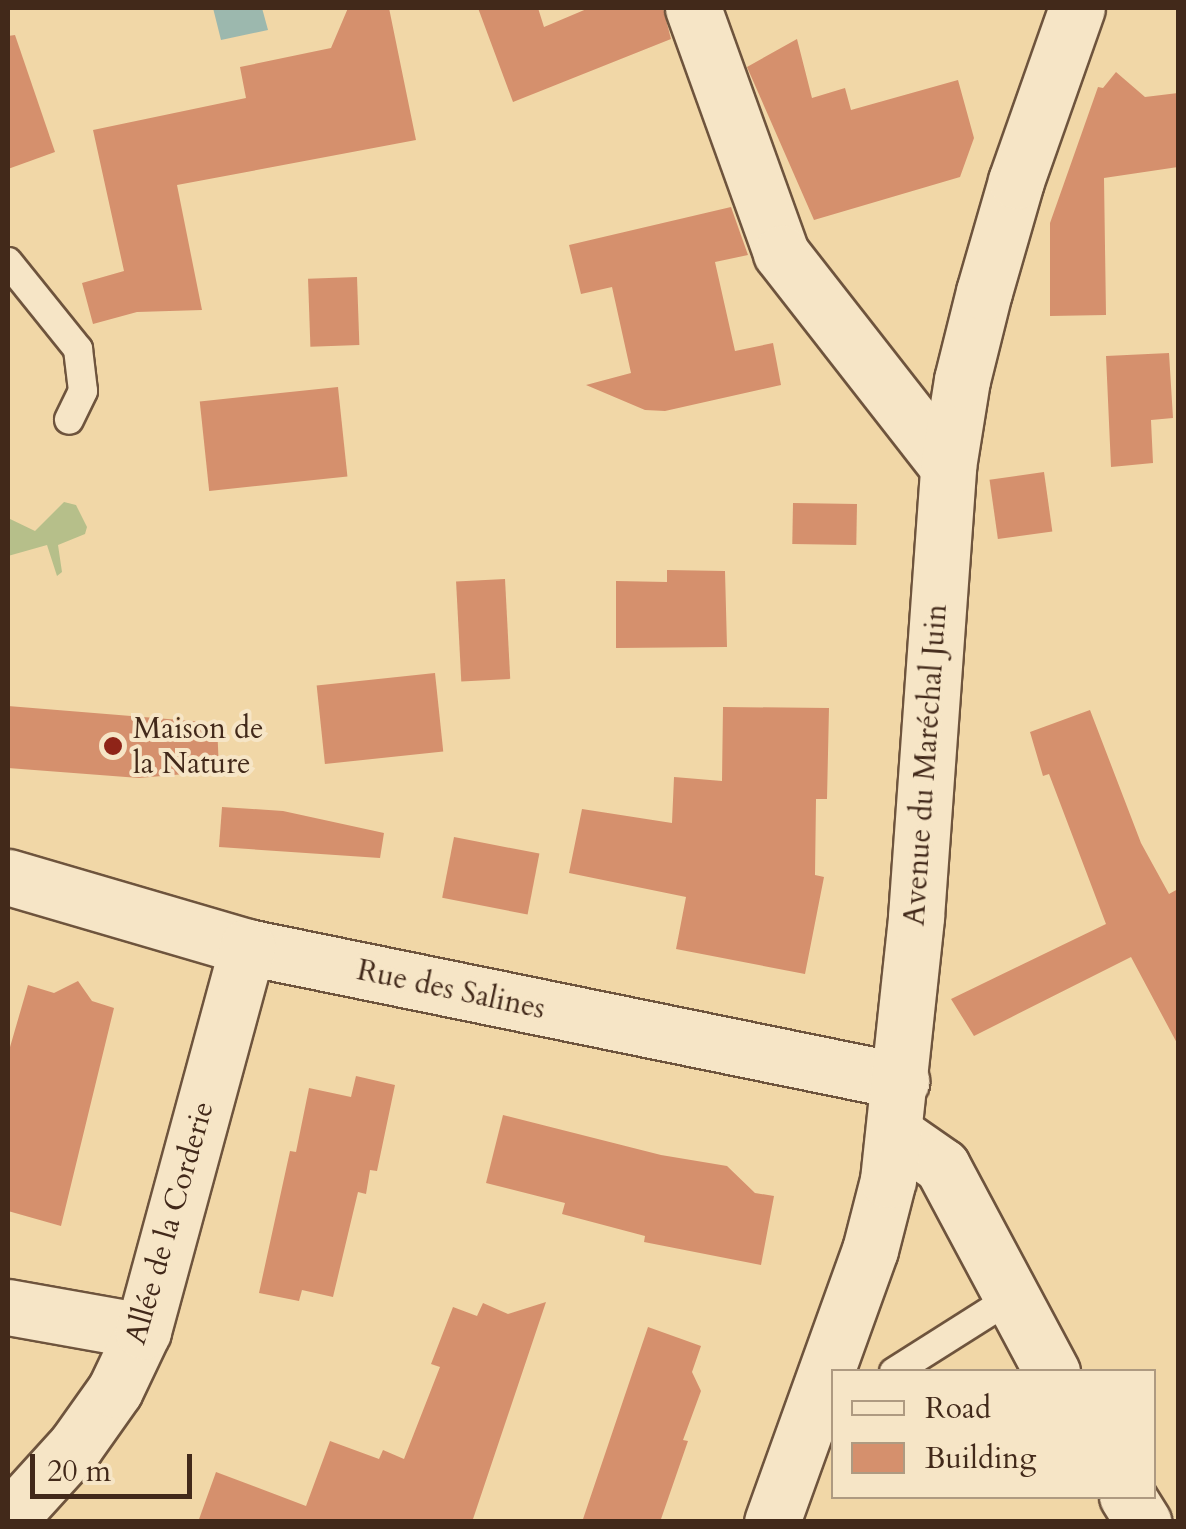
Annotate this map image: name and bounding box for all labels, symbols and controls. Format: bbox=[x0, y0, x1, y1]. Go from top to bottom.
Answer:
street label: Avenue du Maréchal Juin bbox=[897, 603, 955, 927]
place label: Maison de la Nature bbox=[133, 711, 264, 782]
marker: Maison de la Nature bbox=[102, 735, 124, 757]
street label: Rue des Salines bbox=[354, 952, 548, 1028]
street label: Allée de la Corderie bbox=[118, 1097, 222, 1349]
legend bbox=[831, 1369, 1156, 1499]
text: Road bbox=[925, 1388, 991, 1429]
scale bar bbox=[35, 1434, 198, 1496]
text: Building bbox=[925, 1438, 1036, 1479]
text: 20 m bbox=[47, 1451, 111, 1492]

